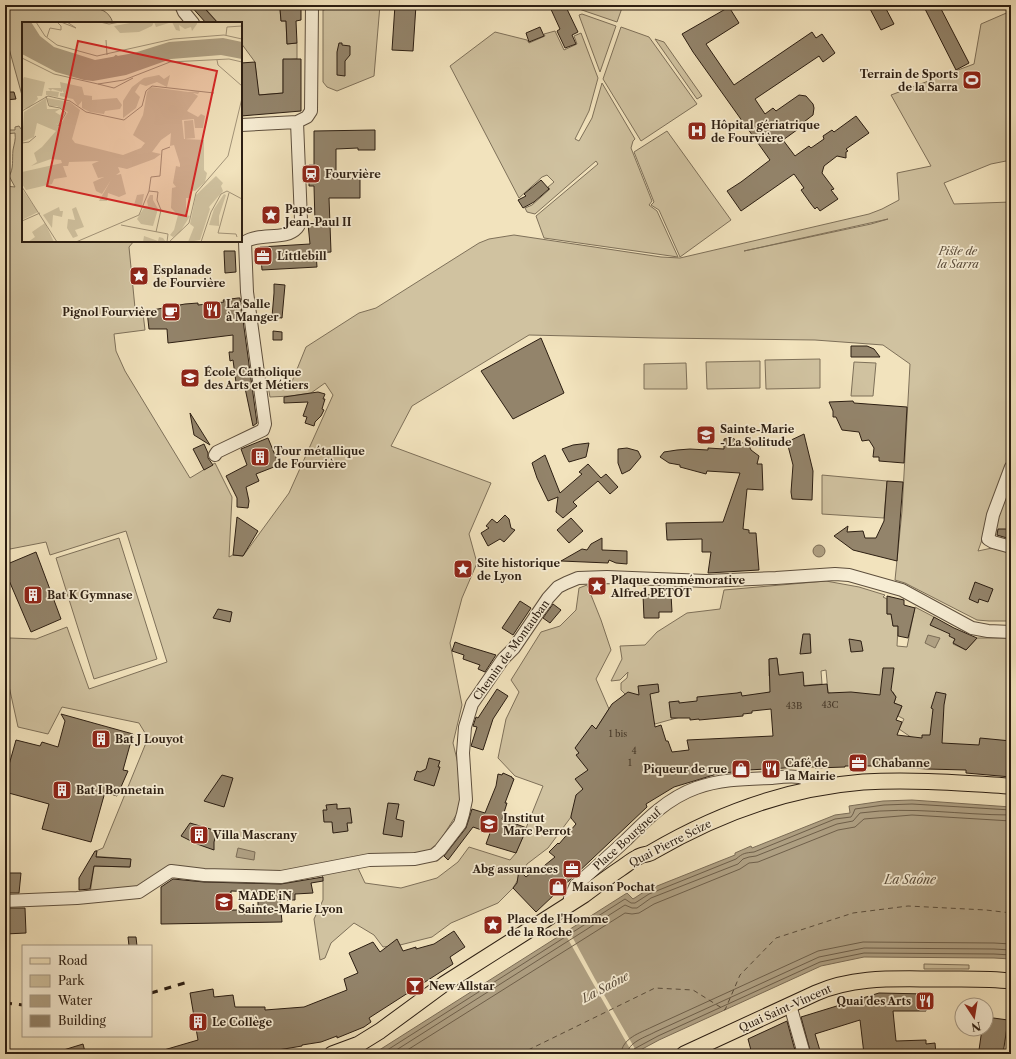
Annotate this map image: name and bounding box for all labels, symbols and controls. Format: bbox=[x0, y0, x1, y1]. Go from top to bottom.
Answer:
inset map bbox=[22, 22, 242, 242]
place label: Terrain de Sports de la Sarra bbox=[860, 67, 959, 94]
sports icon: Terrain de Sports de la Sarra bbox=[961, 69, 983, 91]
place label: Hôpital gériatrique de Fourvière bbox=[711, 118, 820, 145]
hospital icon: Hôpital gériatrique de Fourvière bbox=[686, 120, 708, 142]
station icon: Fourvière bbox=[300, 163, 322, 185]
place label: Fourvière bbox=[325, 167, 381, 181]
place label: Pape Jean-Paul II bbox=[283, 202, 352, 229]
place icon: Pape Jean-Paul II bbox=[260, 204, 282, 226]
park label: Piste de la Sarra bbox=[937, 244, 979, 271]
office icon: Littlebill bbox=[252, 245, 274, 267]
place label: Littlebill bbox=[277, 249, 327, 263]
place label: Esplanade de Fourvière bbox=[153, 263, 226, 290]
place icon: Esplanade de Fourvière bbox=[128, 265, 150, 287]
place label: La Salle à Manger bbox=[226, 297, 279, 324]
restaurant icon: La Salle à Manger bbox=[201, 299, 223, 321]
cafe icon: Pignol Fourvière bbox=[160, 301, 182, 323]
place label: Pignol Fourvière bbox=[62, 305, 157, 319]
place label: École Catholique des Arts et Métiers bbox=[204, 365, 309, 392]
school or university icon: École Catholique des Arts et Métiers bbox=[179, 367, 201, 389]
place label: Sainte-Marie - La Solitude bbox=[720, 422, 795, 449]
school or university icon: Sainte-Marie - La Solitude bbox=[695, 424, 717, 446]
place label: Tour métallique de Fourvière bbox=[274, 444, 365, 471]
building icon: Tour métallique de Fourvière bbox=[249, 446, 271, 468]
place label: Site historique de Lyon bbox=[477, 556, 560, 583]
place icon: Site historique de Lyon bbox=[452, 558, 474, 580]
place label: Plaque commémorative Alfred PETOT bbox=[610, 573, 746, 600]
place icon: Plaque commémorative Alfred PETOT bbox=[586, 575, 608, 597]
building icon: Bat K Gymnase bbox=[22, 584, 44, 606]
place label: Bat K Gymnase bbox=[47, 588, 133, 602]
street label: Chemin de Montauban bbox=[470, 597, 552, 703]
house number: 43C bbox=[821, 699, 839, 710]
house number: 43B bbox=[786, 700, 802, 711]
building icon: Bat J Louyot bbox=[90, 728, 112, 750]
house number: 1 bis bbox=[609, 728, 627, 739]
place label: Bat J Louyot bbox=[115, 732, 184, 746]
house number: 4 bbox=[631, 745, 637, 756]
office icon: Chabanne bbox=[847, 752, 869, 774]
place label: Café de la Mairie bbox=[785, 756, 836, 783]
place label: Chabanne bbox=[872, 756, 930, 770]
house number: 1 bbox=[628, 757, 632, 768]
shop icon: Piqueur de rue bbox=[730, 758, 752, 780]
restaurant icon: Café de la Mairie bbox=[760, 758, 782, 780]
place label: Piqueur de rue bbox=[643, 762, 727, 776]
building icon: Bat I Bonnetain bbox=[51, 779, 73, 801]
place label: Bat I Bonnetain bbox=[76, 783, 165, 797]
street label: Place Bourgneuf bbox=[590, 803, 665, 873]
place label: Institut Marc Perrot bbox=[503, 811, 572, 838]
school or university icon: Institut Marc Perrot bbox=[478, 813, 500, 835]
street label: Quai Pierre Scize bbox=[626, 816, 714, 870]
building icon: Villa Mascrany bbox=[188, 824, 210, 846]
place label: Villa Mascrany bbox=[212, 828, 297, 842]
office icon: Abg assurances bbox=[561, 858, 583, 880]
place label: Abg assurances bbox=[471, 862, 558, 876]
water label: La Saône bbox=[883, 872, 937, 887]
shop icon: Maison Pochat bbox=[547, 876, 569, 898]
place label: Maison Pochat bbox=[572, 880, 656, 894]
place label: MADE iN Sainte-Marie Lyon bbox=[238, 889, 344, 916]
school or university icon: MADE iN Sainte-Marie Lyon bbox=[213, 891, 235, 913]
place label: Place de l'Homme de la Roche bbox=[507, 912, 609, 939]
place icon: Place de l'Homme de la Roche bbox=[482, 914, 504, 936]
legend bbox=[22, 945, 152, 1037]
text: Road bbox=[58, 953, 88, 968]
water label: La Saône bbox=[578, 968, 632, 1006]
text: Park bbox=[58, 973, 85, 988]
bar icon: New Allstar bbox=[404, 975, 426, 997]
place label: New Allstar bbox=[429, 979, 495, 993]
street label: Quai Saint-Vincent bbox=[737, 981, 834, 1035]
restaurant icon: Quai des Arts bbox=[914, 990, 936, 1012]
text: Water bbox=[57, 993, 92, 1008]
place label: Quai des Arts bbox=[836, 994, 911, 1008]
north arrow bbox=[954, 997, 994, 1037]
building icon: Le Collège bbox=[187, 1011, 209, 1033]
text: Building bbox=[58, 1013, 106, 1028]
place label: Le Collège bbox=[212, 1015, 272, 1029]
text: N bbox=[970, 1019, 982, 1035]

